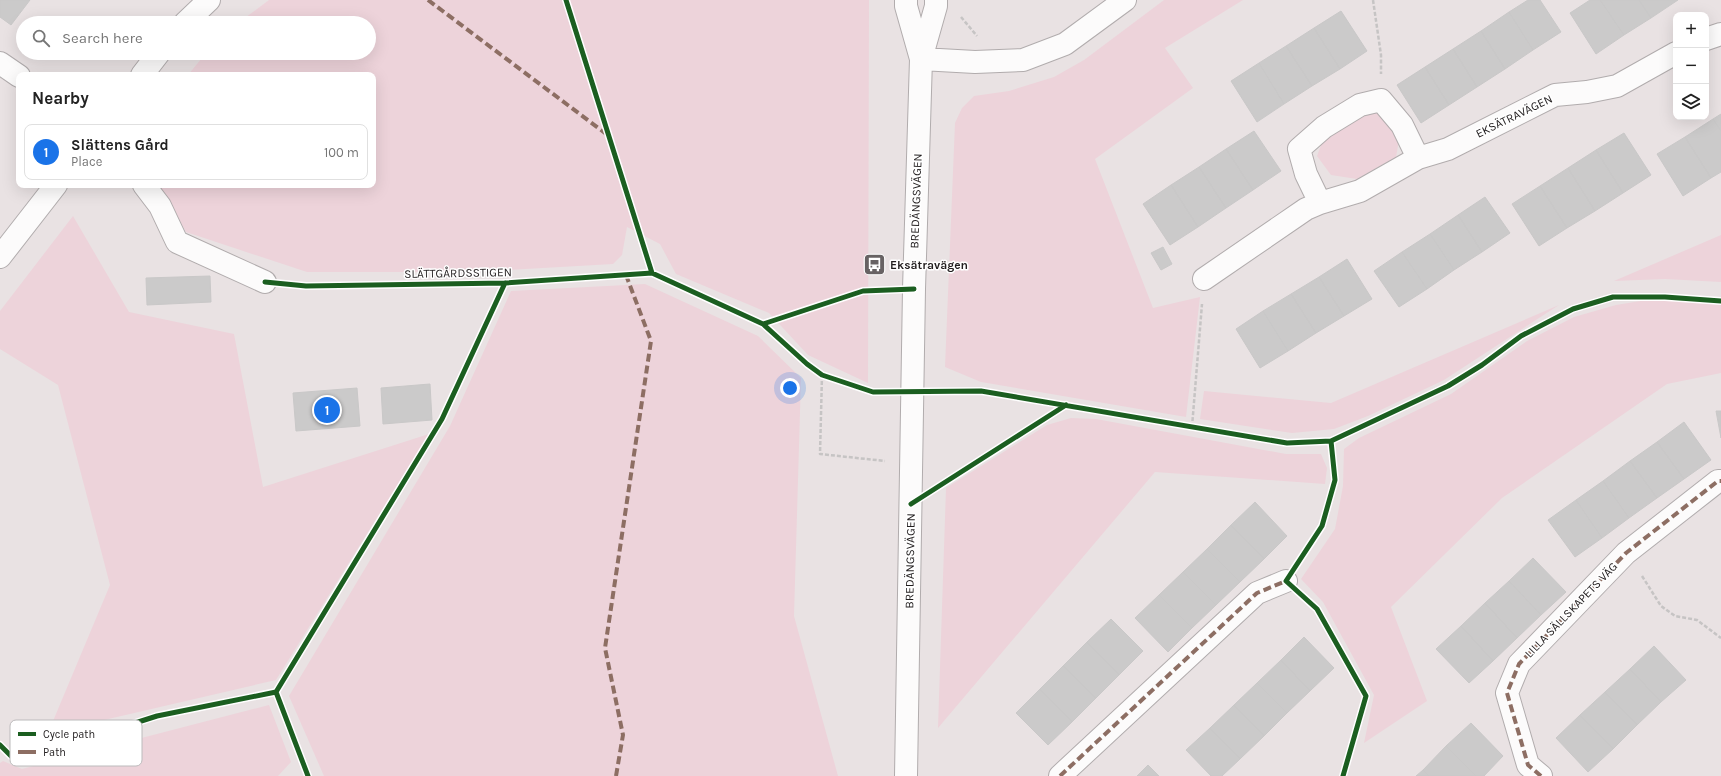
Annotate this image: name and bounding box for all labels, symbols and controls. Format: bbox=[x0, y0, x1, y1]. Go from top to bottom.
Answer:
map controls bbox=[1673, 12, 1709, 120]
button: + bbox=[1673, 12, 1709, 48]
search box bbox=[16, 16, 376, 60]
icon: search bbox=[30, 27, 52, 49]
text: Search here bbox=[62, 29, 143, 47]
button: − bbox=[1673, 48, 1709, 84]
button: layers bbox=[1673, 84, 1709, 120]
text: Nearby bbox=[32, 88, 89, 108]
street label: EKSÄTRAVÄGEN bbox=[1473, 91, 1555, 141]
text: Slättens Gård bbox=[71, 136, 169, 154]
text: 1 bbox=[44, 145, 48, 160]
text: 100 m bbox=[324, 145, 359, 160]
street label: BREDÄNGSVÄGEN bbox=[907, 153, 925, 249]
text: Place bbox=[71, 154, 102, 169]
bus stop icon: Eksätravägen bbox=[861, 252, 887, 278]
place label: Eksätravägen bbox=[890, 258, 968, 272]
street label: SLÄTTGÅRDSSTIGEN bbox=[404, 265, 512, 281]
your location bbox=[780, 378, 800, 398]
pin: 1 bbox=[314, 395, 340, 425]
street label: BREDÄNGSVÄGEN bbox=[902, 513, 918, 609]
street label: LILLA SÄLLSKAPETS VÄG bbox=[1522, 559, 1620, 661]
legend bbox=[10, 720, 142, 766]
text: Cycle path bbox=[43, 728, 95, 741]
text: Path bbox=[43, 746, 66, 759]

